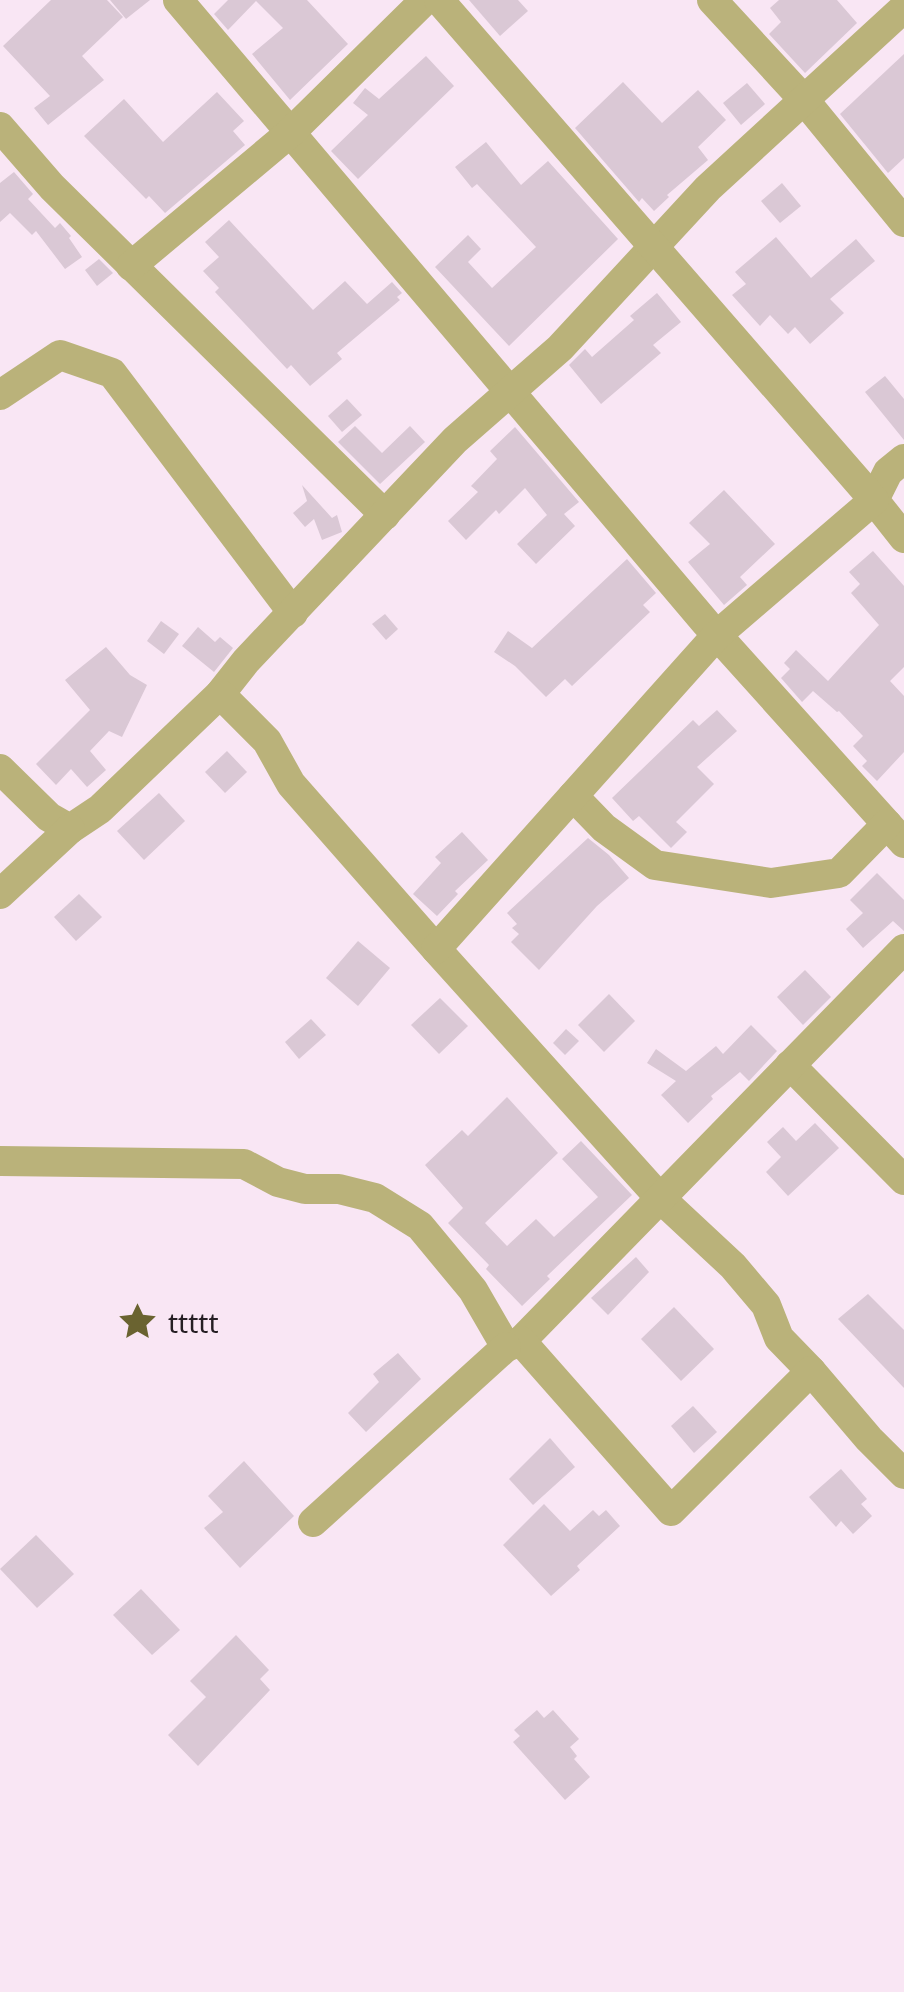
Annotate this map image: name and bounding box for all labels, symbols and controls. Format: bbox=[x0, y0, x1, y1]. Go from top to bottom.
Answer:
place icon: ttttt bbox=[117, 1301, 159, 1343]
place label: ttttt bbox=[168, 1303, 219, 1341]

